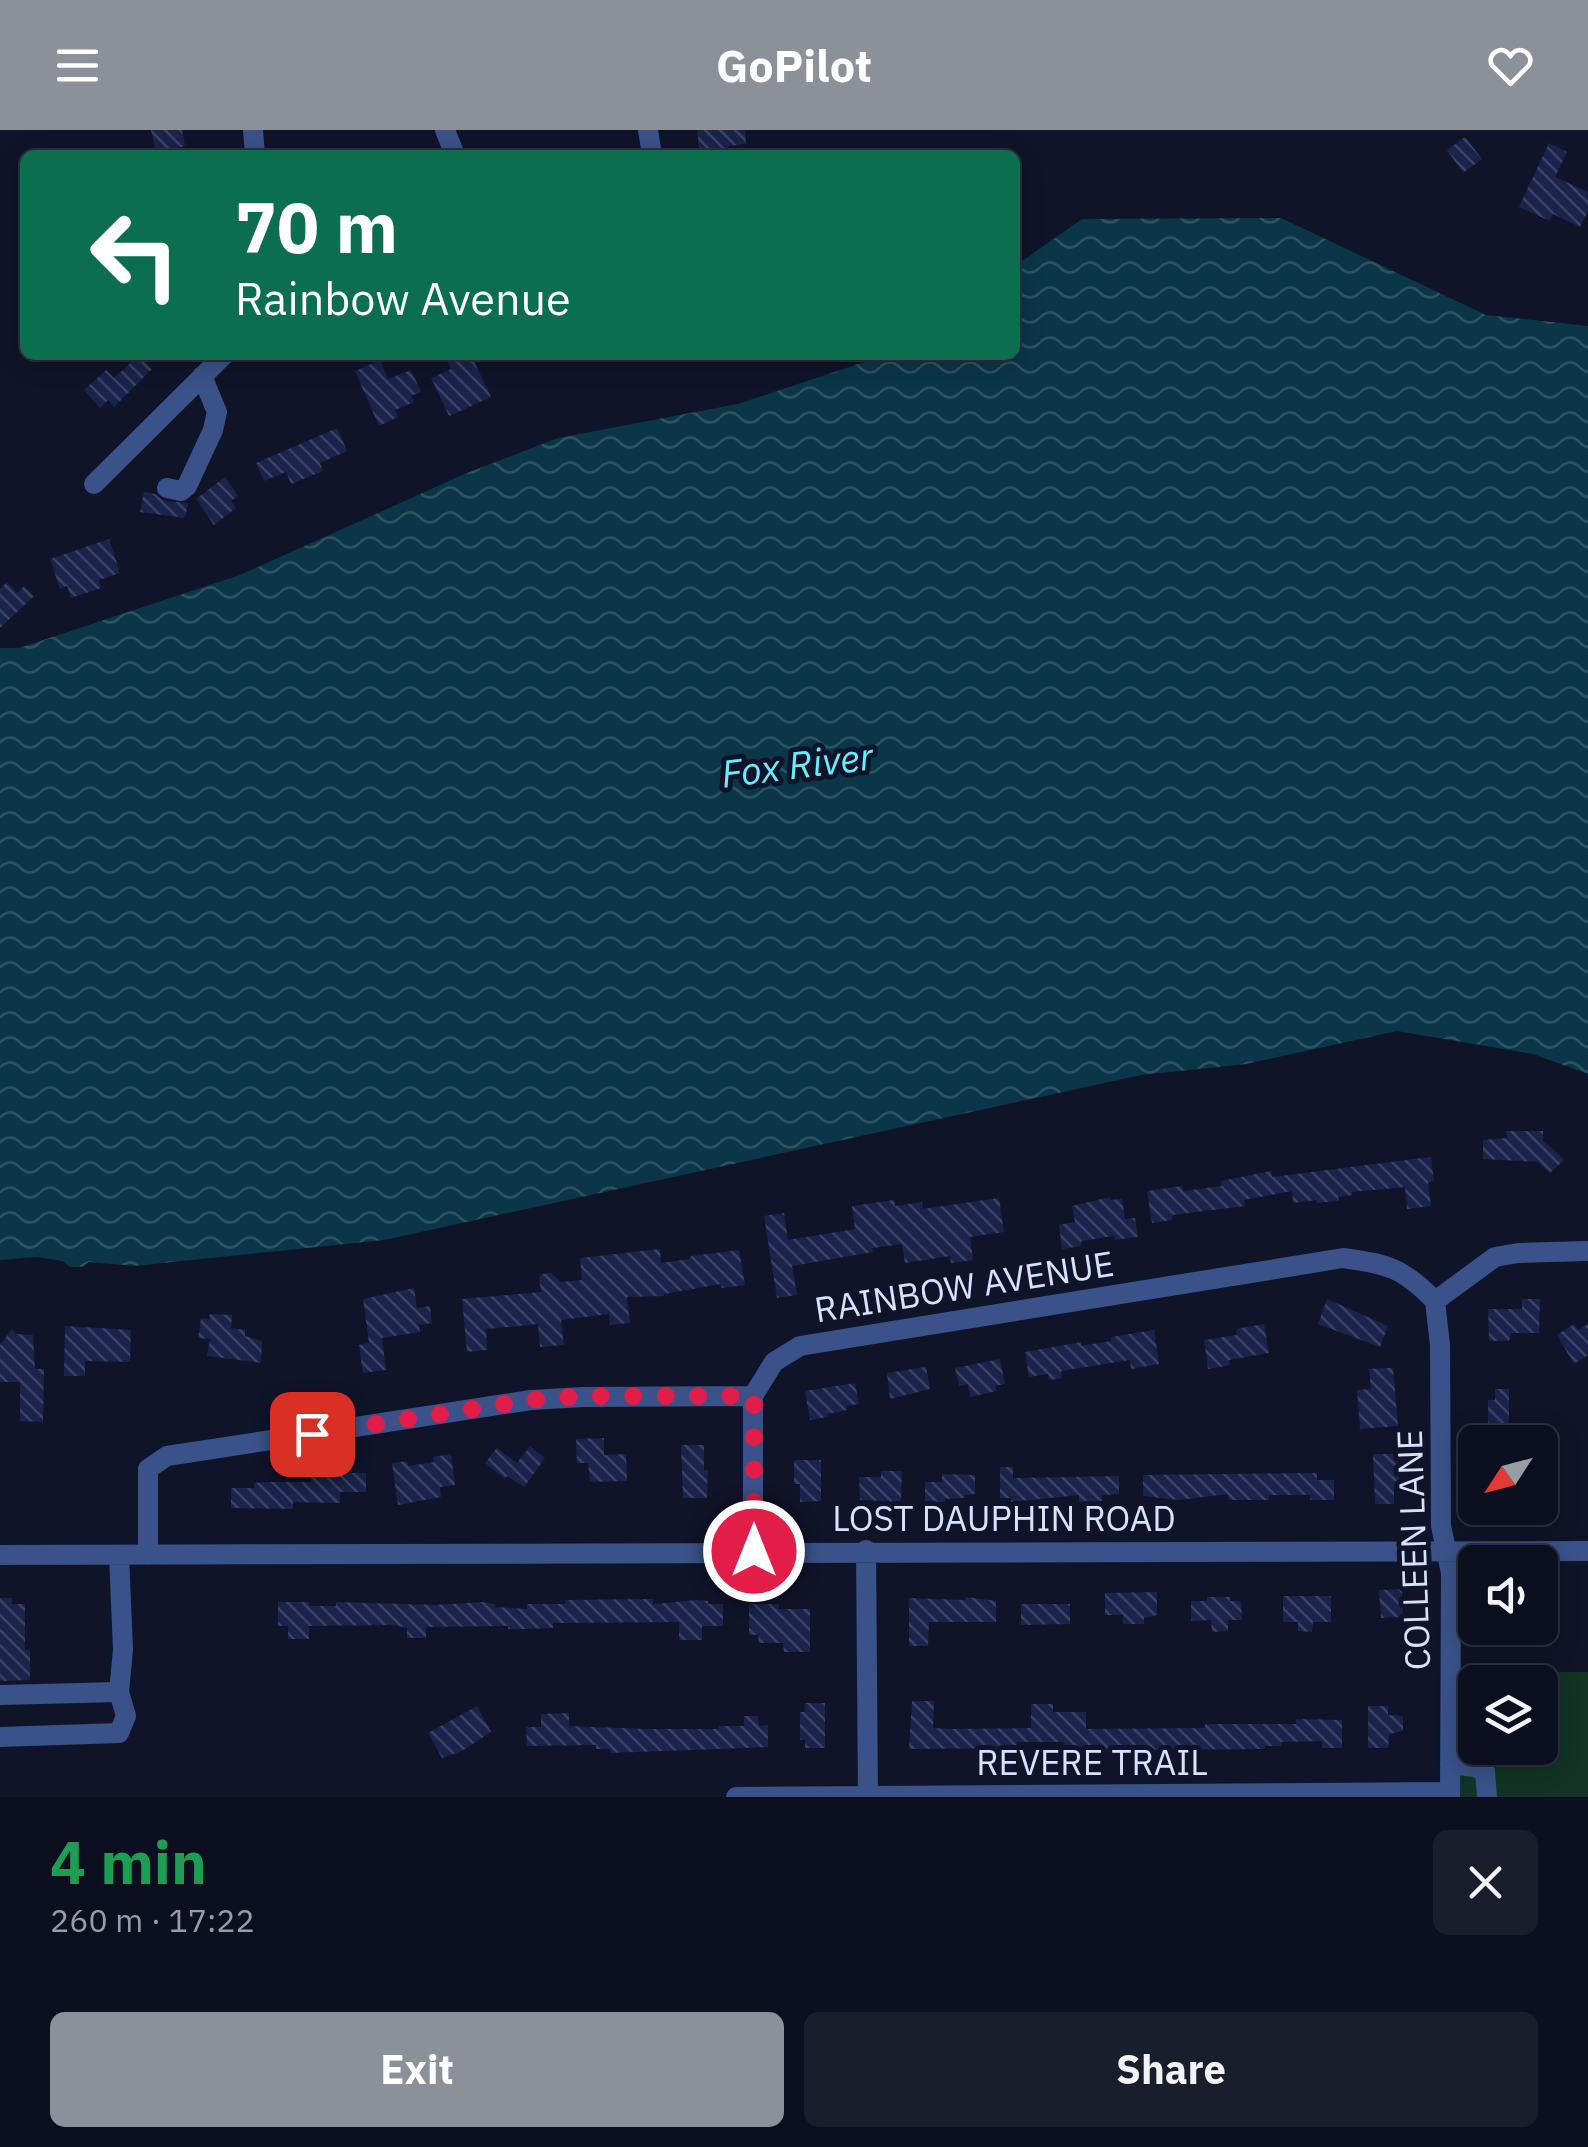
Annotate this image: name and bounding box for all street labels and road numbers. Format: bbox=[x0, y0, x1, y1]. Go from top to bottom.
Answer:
street label: RAINBOW AVENUE bbox=[811, 1240, 1117, 1332]
street label: COLLEEN LANE bbox=[1386, 1429, 1440, 1671]
street label: LOST DAUPHIN ROAD bbox=[832, 1495, 1176, 1541]
street label: REVERE TRAIL bbox=[976, 1739, 1208, 1785]

